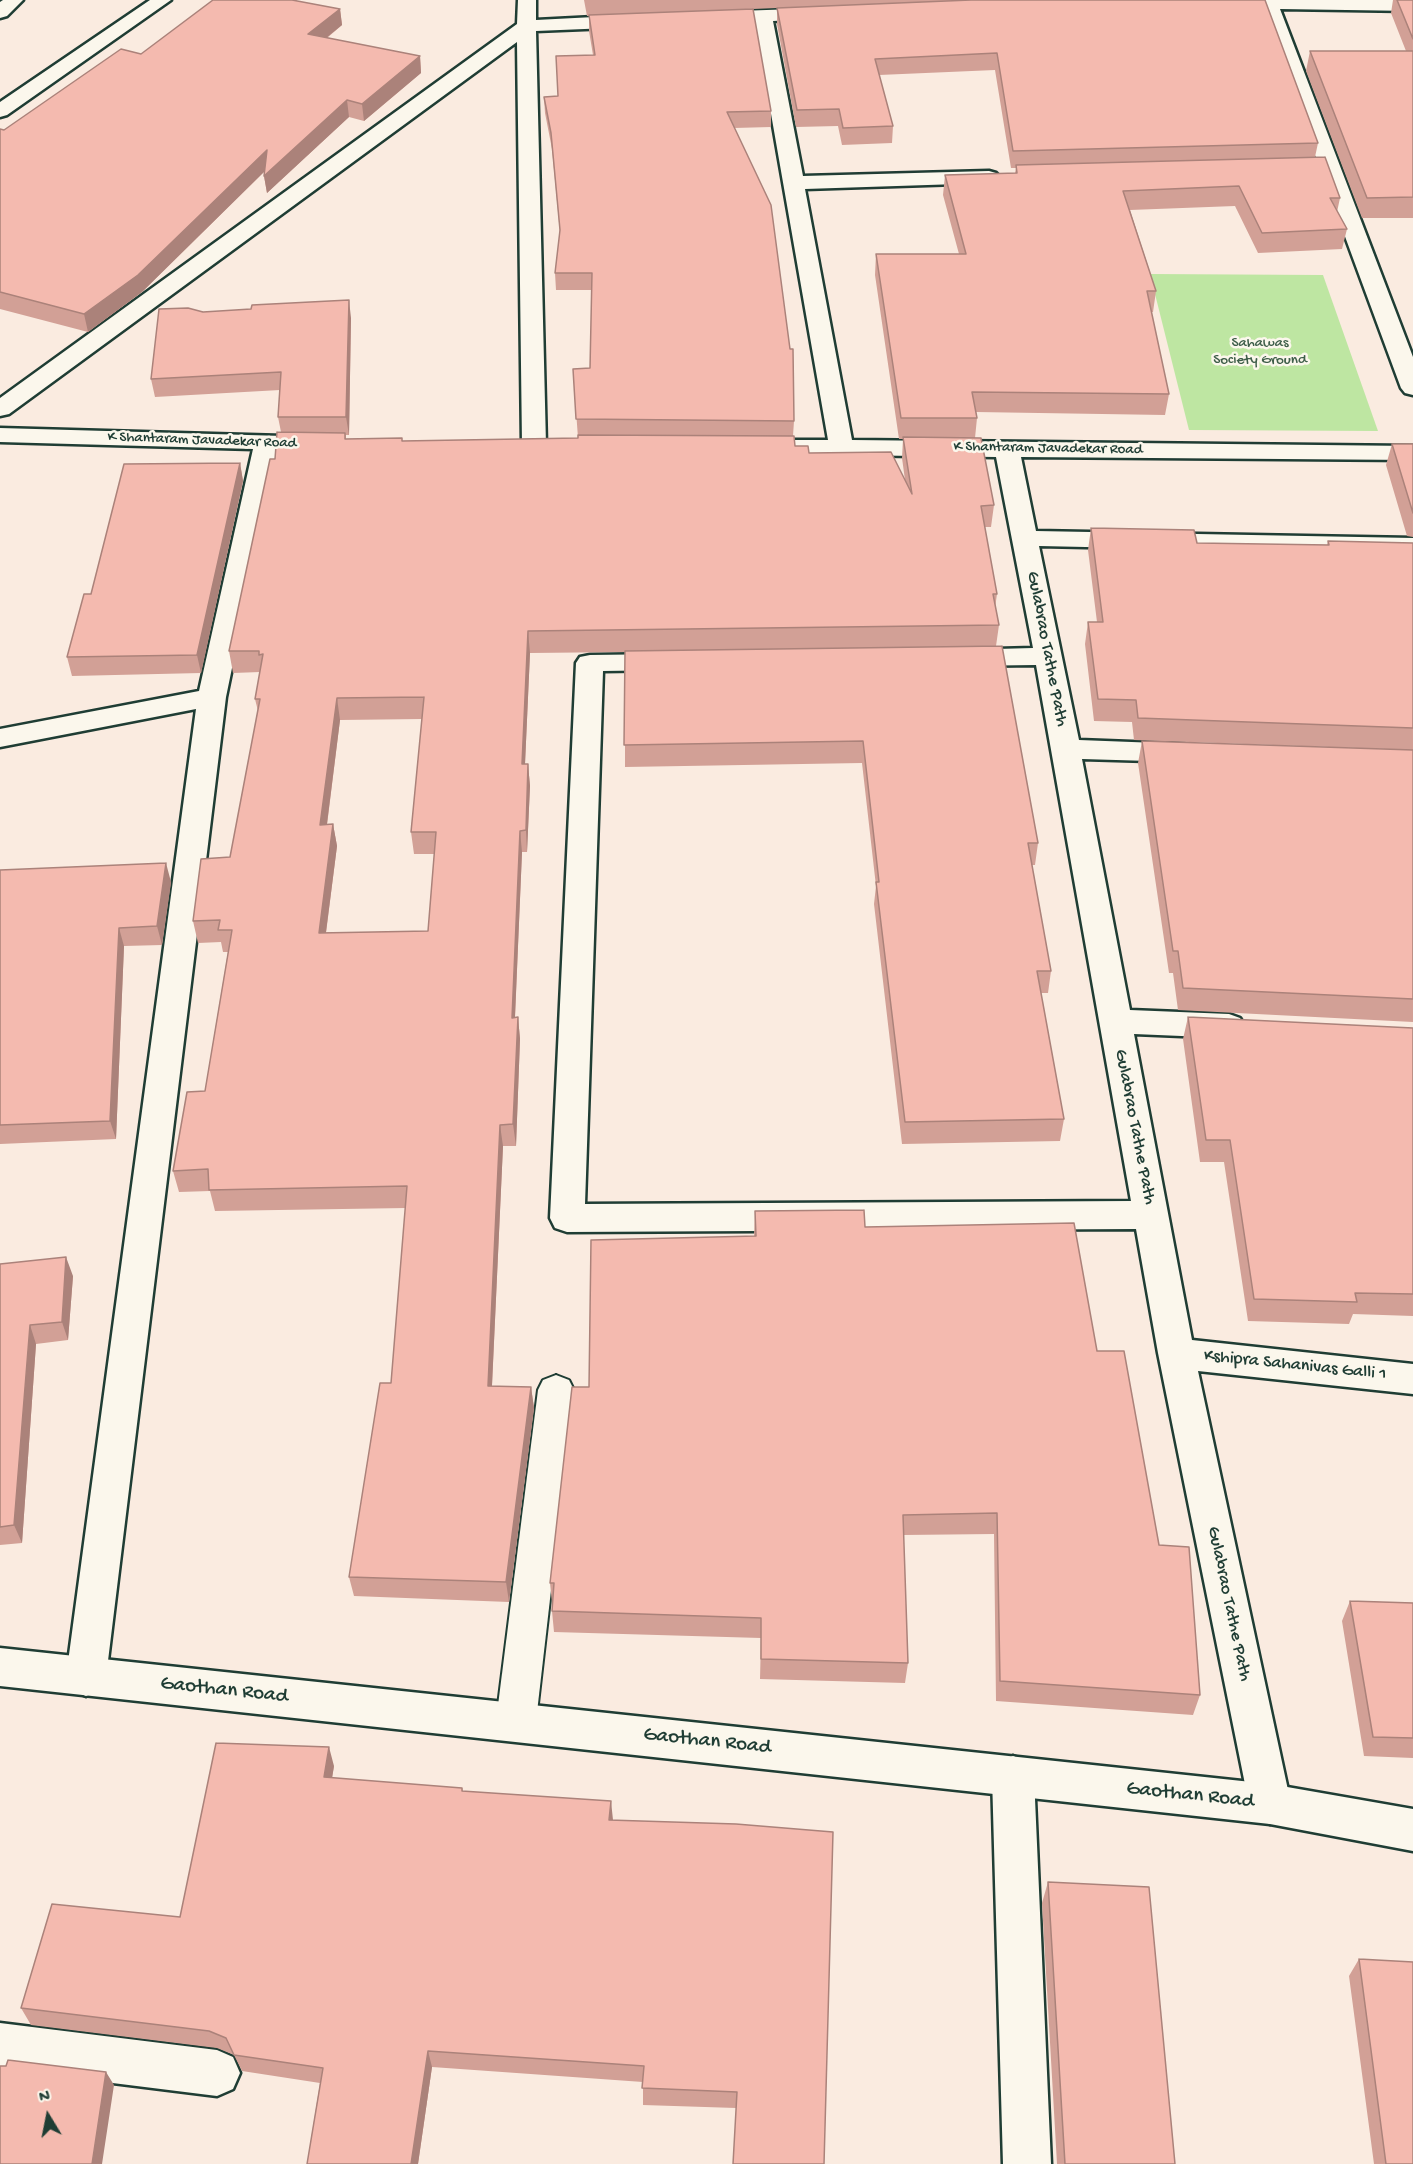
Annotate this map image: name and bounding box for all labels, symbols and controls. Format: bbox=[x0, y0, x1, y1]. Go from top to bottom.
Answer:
park label: Sahawas Society Ground bbox=[1213, 335, 1307, 370]
street label: K Shantaram Javadekar Road bbox=[107, 429, 297, 453]
street label: K Shantaram Javadekar Road bbox=[953, 438, 1143, 460]
street label: Gulabrao Tathe Path bbox=[1020, 570, 1072, 728]
street label: Gulabrao Tathe Path bbox=[1108, 1048, 1160, 1206]
street label: Kshipra Sahanivas Galli 1 bbox=[1203, 1346, 1387, 1386]
street label: Gulabrao Tathe Path bbox=[1201, 1525, 1255, 1683]
street label: Gaothan Road bbox=[159, 1672, 289, 1710]
street label: Gaothan Road bbox=[642, 1723, 772, 1761]
street label: Gaothan Road bbox=[1125, 1777, 1255, 1815]
north arrow bbox=[18, 2086, 78, 2146]
text: N bbox=[38, 2088, 52, 2108]

